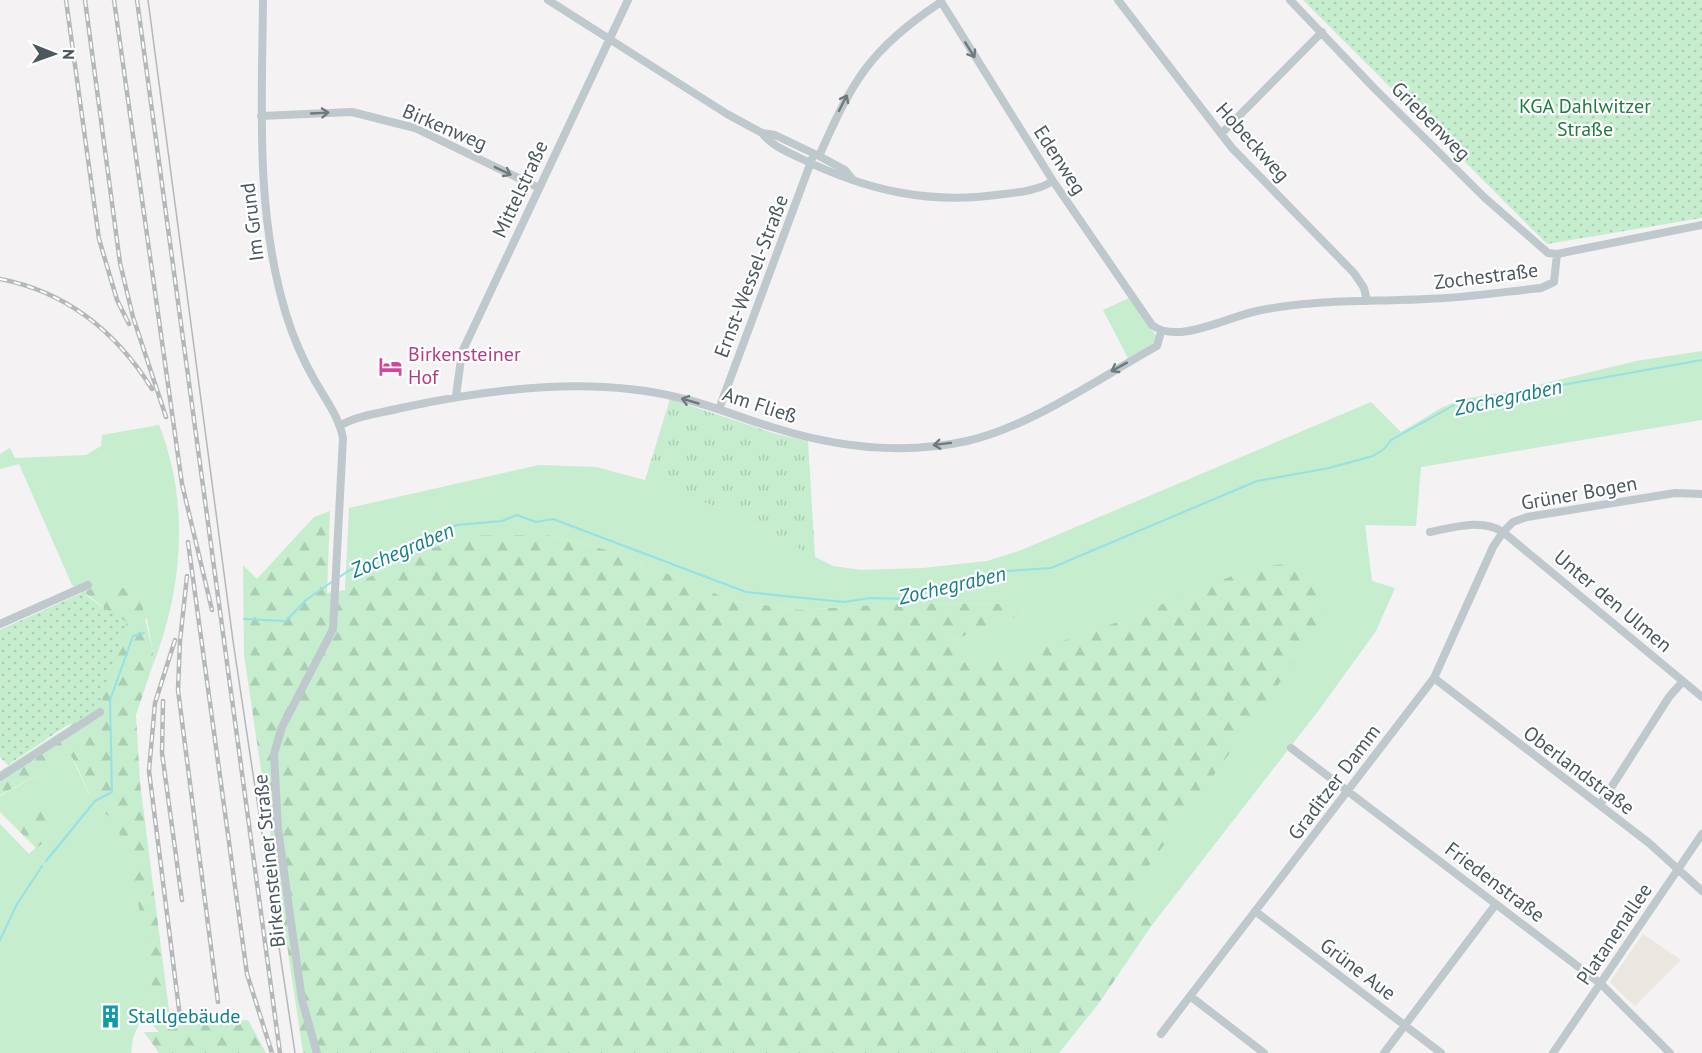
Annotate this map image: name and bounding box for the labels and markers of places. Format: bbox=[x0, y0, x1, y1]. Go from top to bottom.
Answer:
place label: Birkensteiner Hof bbox=[408, 341, 521, 390]
hotel icon: Birkensteiner Hof bbox=[377, 353, 403, 379]
building icon: Stallgebäude bbox=[97, 1003, 123, 1029]
place label: Stallgebäude bbox=[128, 1003, 240, 1029]

